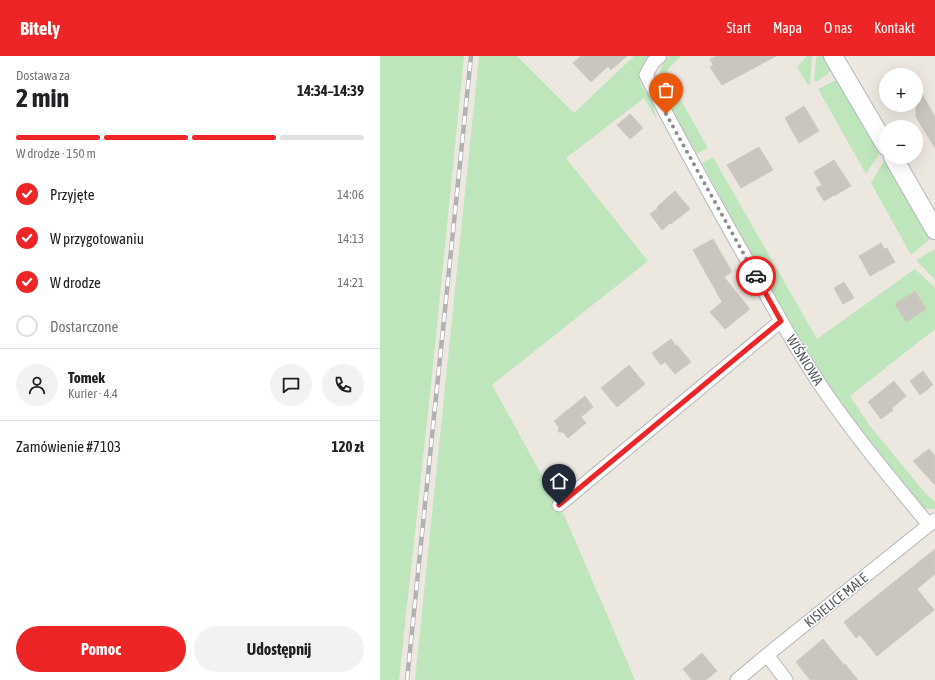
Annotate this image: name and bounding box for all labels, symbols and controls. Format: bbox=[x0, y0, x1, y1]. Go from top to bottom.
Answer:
text: Bitely bbox=[20, 17, 60, 39]
text: Start bbox=[726, 20, 751, 36]
text: Mapa bbox=[773, 20, 802, 36]
text: O nas bbox=[824, 20, 852, 36]
text: Kontakt bbox=[874, 20, 915, 36]
text: Dostawa za bbox=[16, 68, 70, 83]
map controls bbox=[879, 68, 923, 164]
button: + bbox=[879, 68, 923, 112]
pin bbox=[649, 73, 683, 114]
icon: bag bbox=[655, 79, 677, 101]
text: 14:34–14:39 bbox=[297, 82, 364, 99]
text: 2 min bbox=[16, 83, 69, 113]
button: − bbox=[879, 120, 923, 164]
text: W drodze · 150 m bbox=[16, 146, 96, 161]
icon: check bbox=[16, 183, 38, 205]
text: Przyjęte bbox=[50, 186, 95, 203]
text: 14:06 bbox=[337, 187, 364, 202]
icon: check bbox=[16, 227, 38, 249]
text: W przygotowaniu bbox=[50, 230, 144, 247]
text: 14:13 bbox=[337, 231, 364, 246]
courier bbox=[736, 256, 776, 296]
icon: car bbox=[745, 265, 767, 287]
icon: check bbox=[16, 271, 38, 293]
text: W drodze bbox=[50, 274, 101, 291]
text: 14:21 bbox=[337, 275, 364, 290]
text: Dostarczone bbox=[50, 318, 118, 335]
street label: WIŚNIOWA bbox=[783, 331, 828, 388]
button: person bbox=[16, 364, 58, 406]
button: chat bbox=[270, 364, 312, 406]
button: phone bbox=[322, 364, 364, 406]
text: Tomek bbox=[68, 369, 105, 386]
text: Kurier · 4.4 bbox=[68, 386, 118, 401]
text: Zamówienie #7103 bbox=[16, 438, 121, 455]
text: 120 zł bbox=[331, 438, 364, 455]
pin bbox=[542, 464, 576, 505]
icon: home bbox=[548, 470, 570, 492]
street label: KISIELICE MAŁE bbox=[801, 570, 871, 630]
button: Pomoc bbox=[16, 626, 186, 672]
button: Udostępnij bbox=[194, 626, 364, 672]

